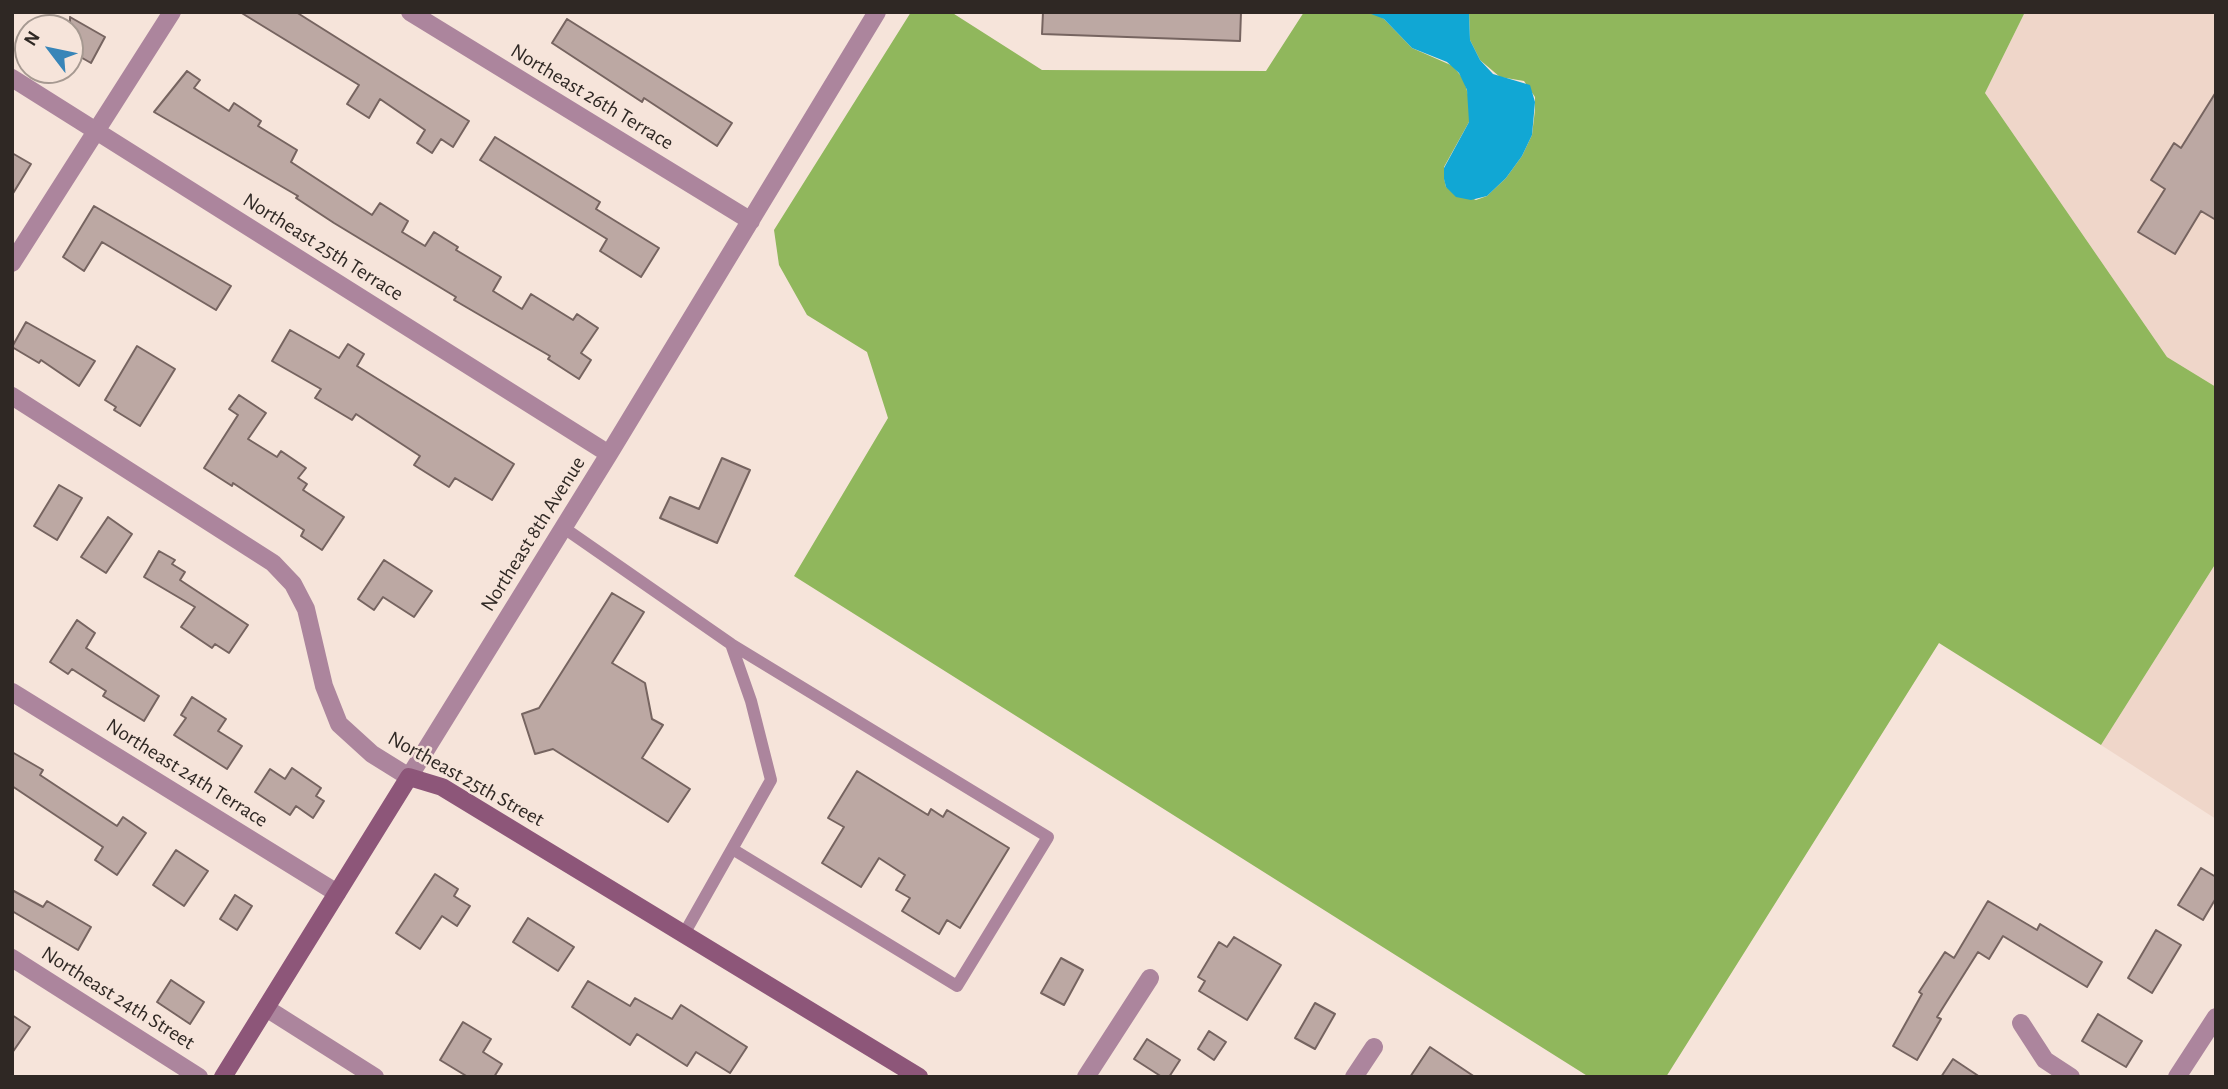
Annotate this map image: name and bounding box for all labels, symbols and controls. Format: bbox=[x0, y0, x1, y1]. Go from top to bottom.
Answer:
north arrow bbox=[14, 14, 84, 84]
text: N bbox=[21, 28, 44, 49]
street label: Northeast 26th Terrace bbox=[506, 38, 678, 156]
street label: Northeast 25th Terrace bbox=[238, 187, 408, 307]
street label: Northeast 8th Avenue bbox=[475, 452, 591, 616]
street label: Northeast 24th Terrace bbox=[102, 713, 272, 833]
street label: Northeast 25th Street bbox=[384, 726, 548, 832]
street label: Northeast 24th Street bbox=[37, 941, 199, 1055]

